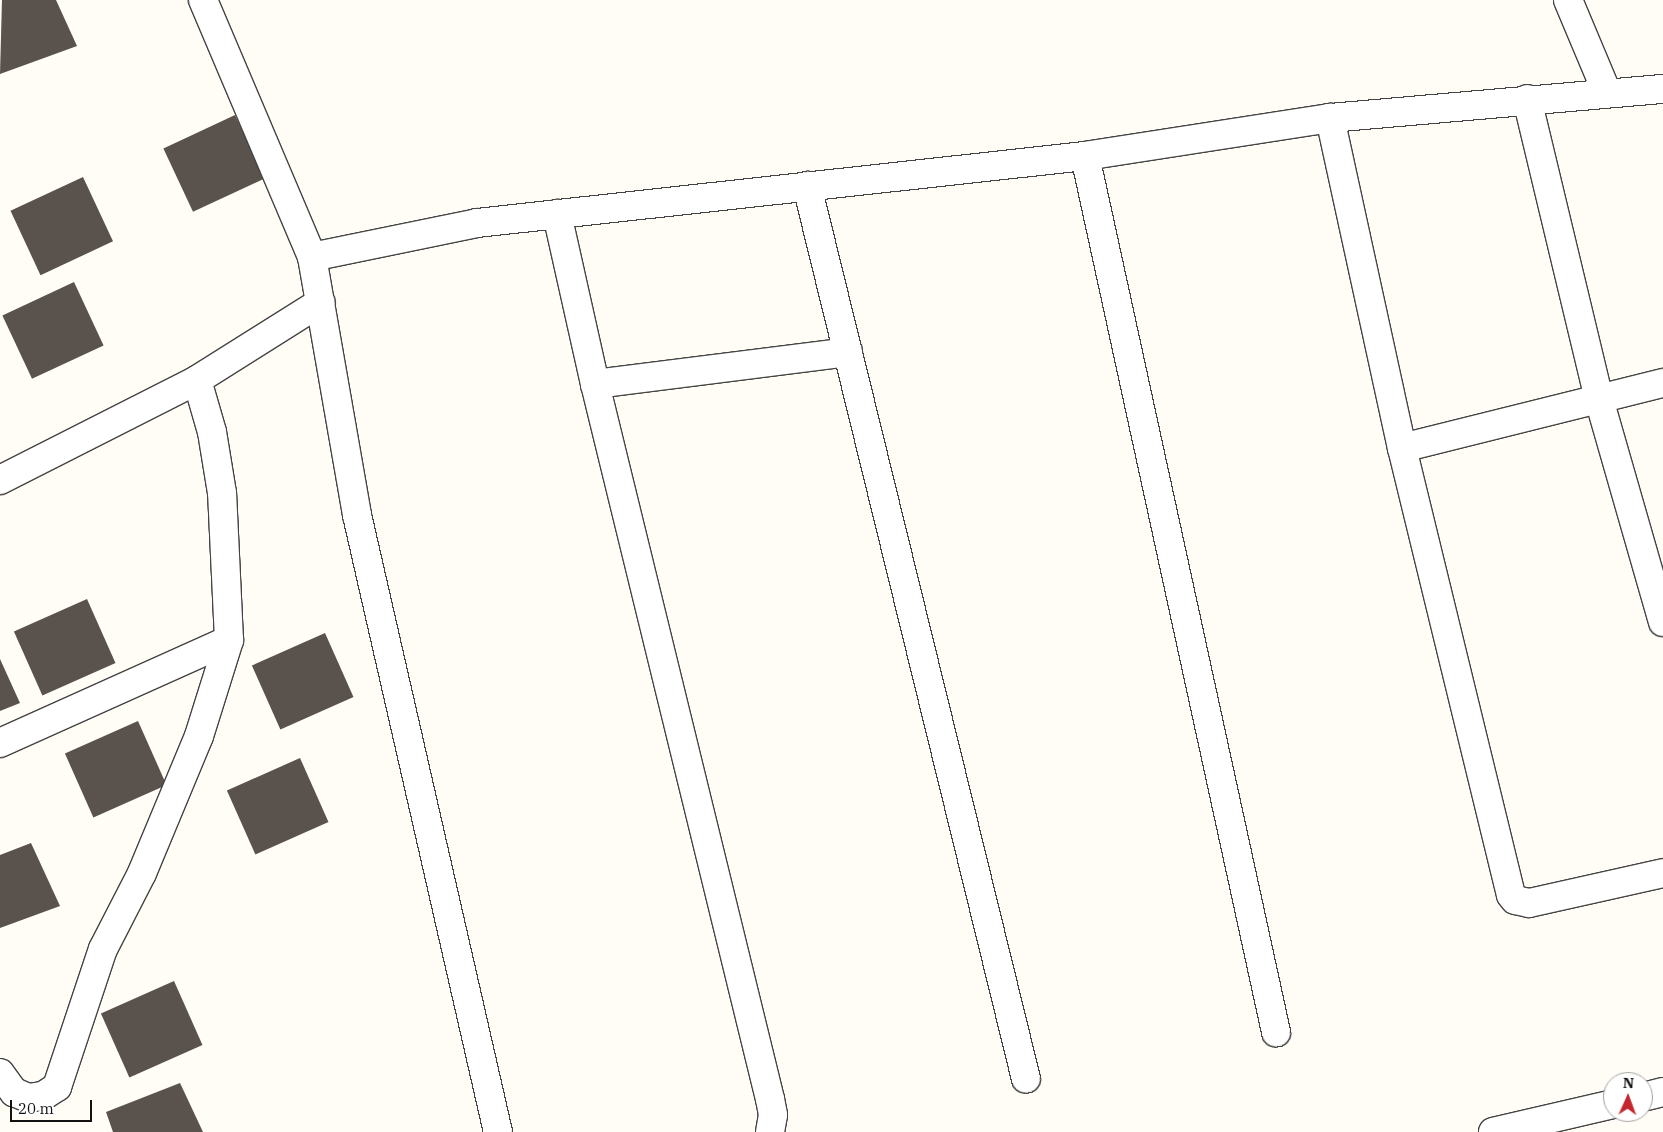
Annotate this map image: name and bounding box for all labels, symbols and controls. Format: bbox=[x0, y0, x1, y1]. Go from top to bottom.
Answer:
north arrow bbox=[1603, 1072, 1653, 1122]
text: N bbox=[1623, 1074, 1634, 1092]
scale bar bbox=[12, 1090, 95, 1122]
text: 20 m bbox=[18, 1099, 54, 1118]

